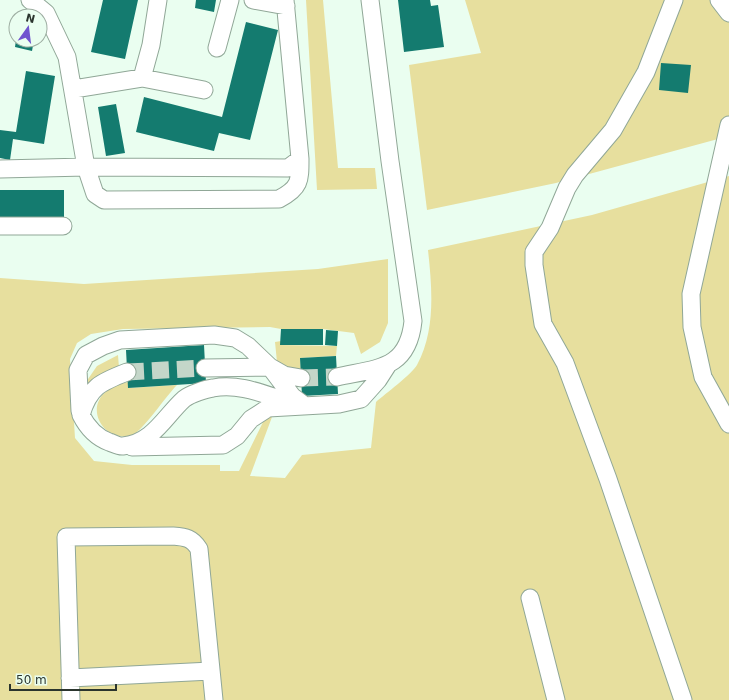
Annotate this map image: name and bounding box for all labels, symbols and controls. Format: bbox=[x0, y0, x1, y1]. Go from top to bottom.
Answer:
north arrow bbox=[8, 8, 48, 48]
text: N bbox=[24, 11, 36, 26]
scale bar bbox=[10, 666, 116, 692]
text: 50 m bbox=[16, 673, 47, 687]

